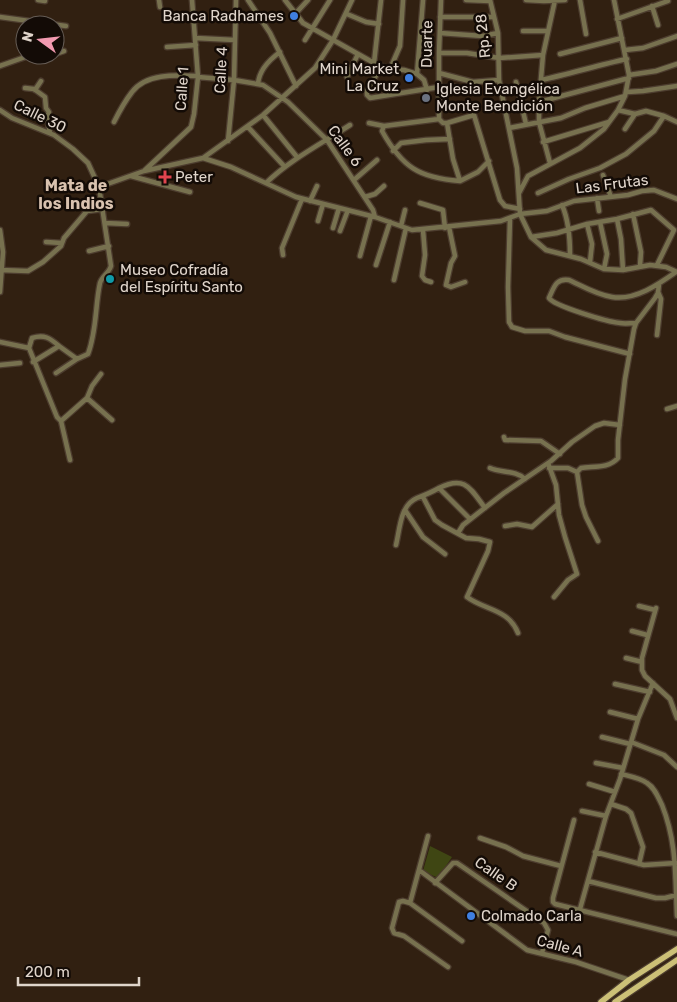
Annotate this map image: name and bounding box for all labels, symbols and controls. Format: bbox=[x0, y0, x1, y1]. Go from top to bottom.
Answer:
place label: Banca Radhames bbox=[163, 7, 284, 25]
marker: Banca Radhames bbox=[288, 10, 300, 22]
street label: Rp. 28 bbox=[472, 13, 494, 59]
north arrow bbox=[15, 15, 65, 65]
street label: Duarte bbox=[418, 20, 436, 68]
text: N bbox=[18, 30, 37, 44]
street label: Calle 4 bbox=[211, 46, 231, 94]
place label: Mini Market La Cruz bbox=[320, 60, 399, 95]
street label: Calle 1 bbox=[171, 66, 193, 112]
marker: Mini Market La Cruz bbox=[403, 72, 415, 84]
place label: Iglesia Evangélica Monte Bendición bbox=[436, 80, 560, 115]
marker: Iglesia Evangélica Monte Bendición bbox=[420, 92, 432, 104]
street label: Calle 30 bbox=[11, 96, 69, 136]
street label: Calle 6 bbox=[324, 122, 366, 170]
place label: Peter bbox=[175, 168, 213, 186]
marker: Peter bbox=[159, 171, 171, 183]
street label: Las Frutas bbox=[575, 171, 650, 197]
district label: Mata de los Indios bbox=[38, 176, 114, 213]
place label: Museo Cofradía del Espíritu Santo bbox=[120, 261, 243, 296]
marker: Museo Cofradía del Espíritu Santo bbox=[104, 273, 116, 285]
street label: Calle B bbox=[471, 853, 521, 895]
place label: Colmado Carla bbox=[481, 907, 582, 925]
marker: Colmado Carla bbox=[465, 910, 477, 922]
street label: Calle A bbox=[535, 931, 585, 961]
scale bar bbox=[18, 954, 139, 986]
text: 200 m bbox=[25, 963, 70, 981]

